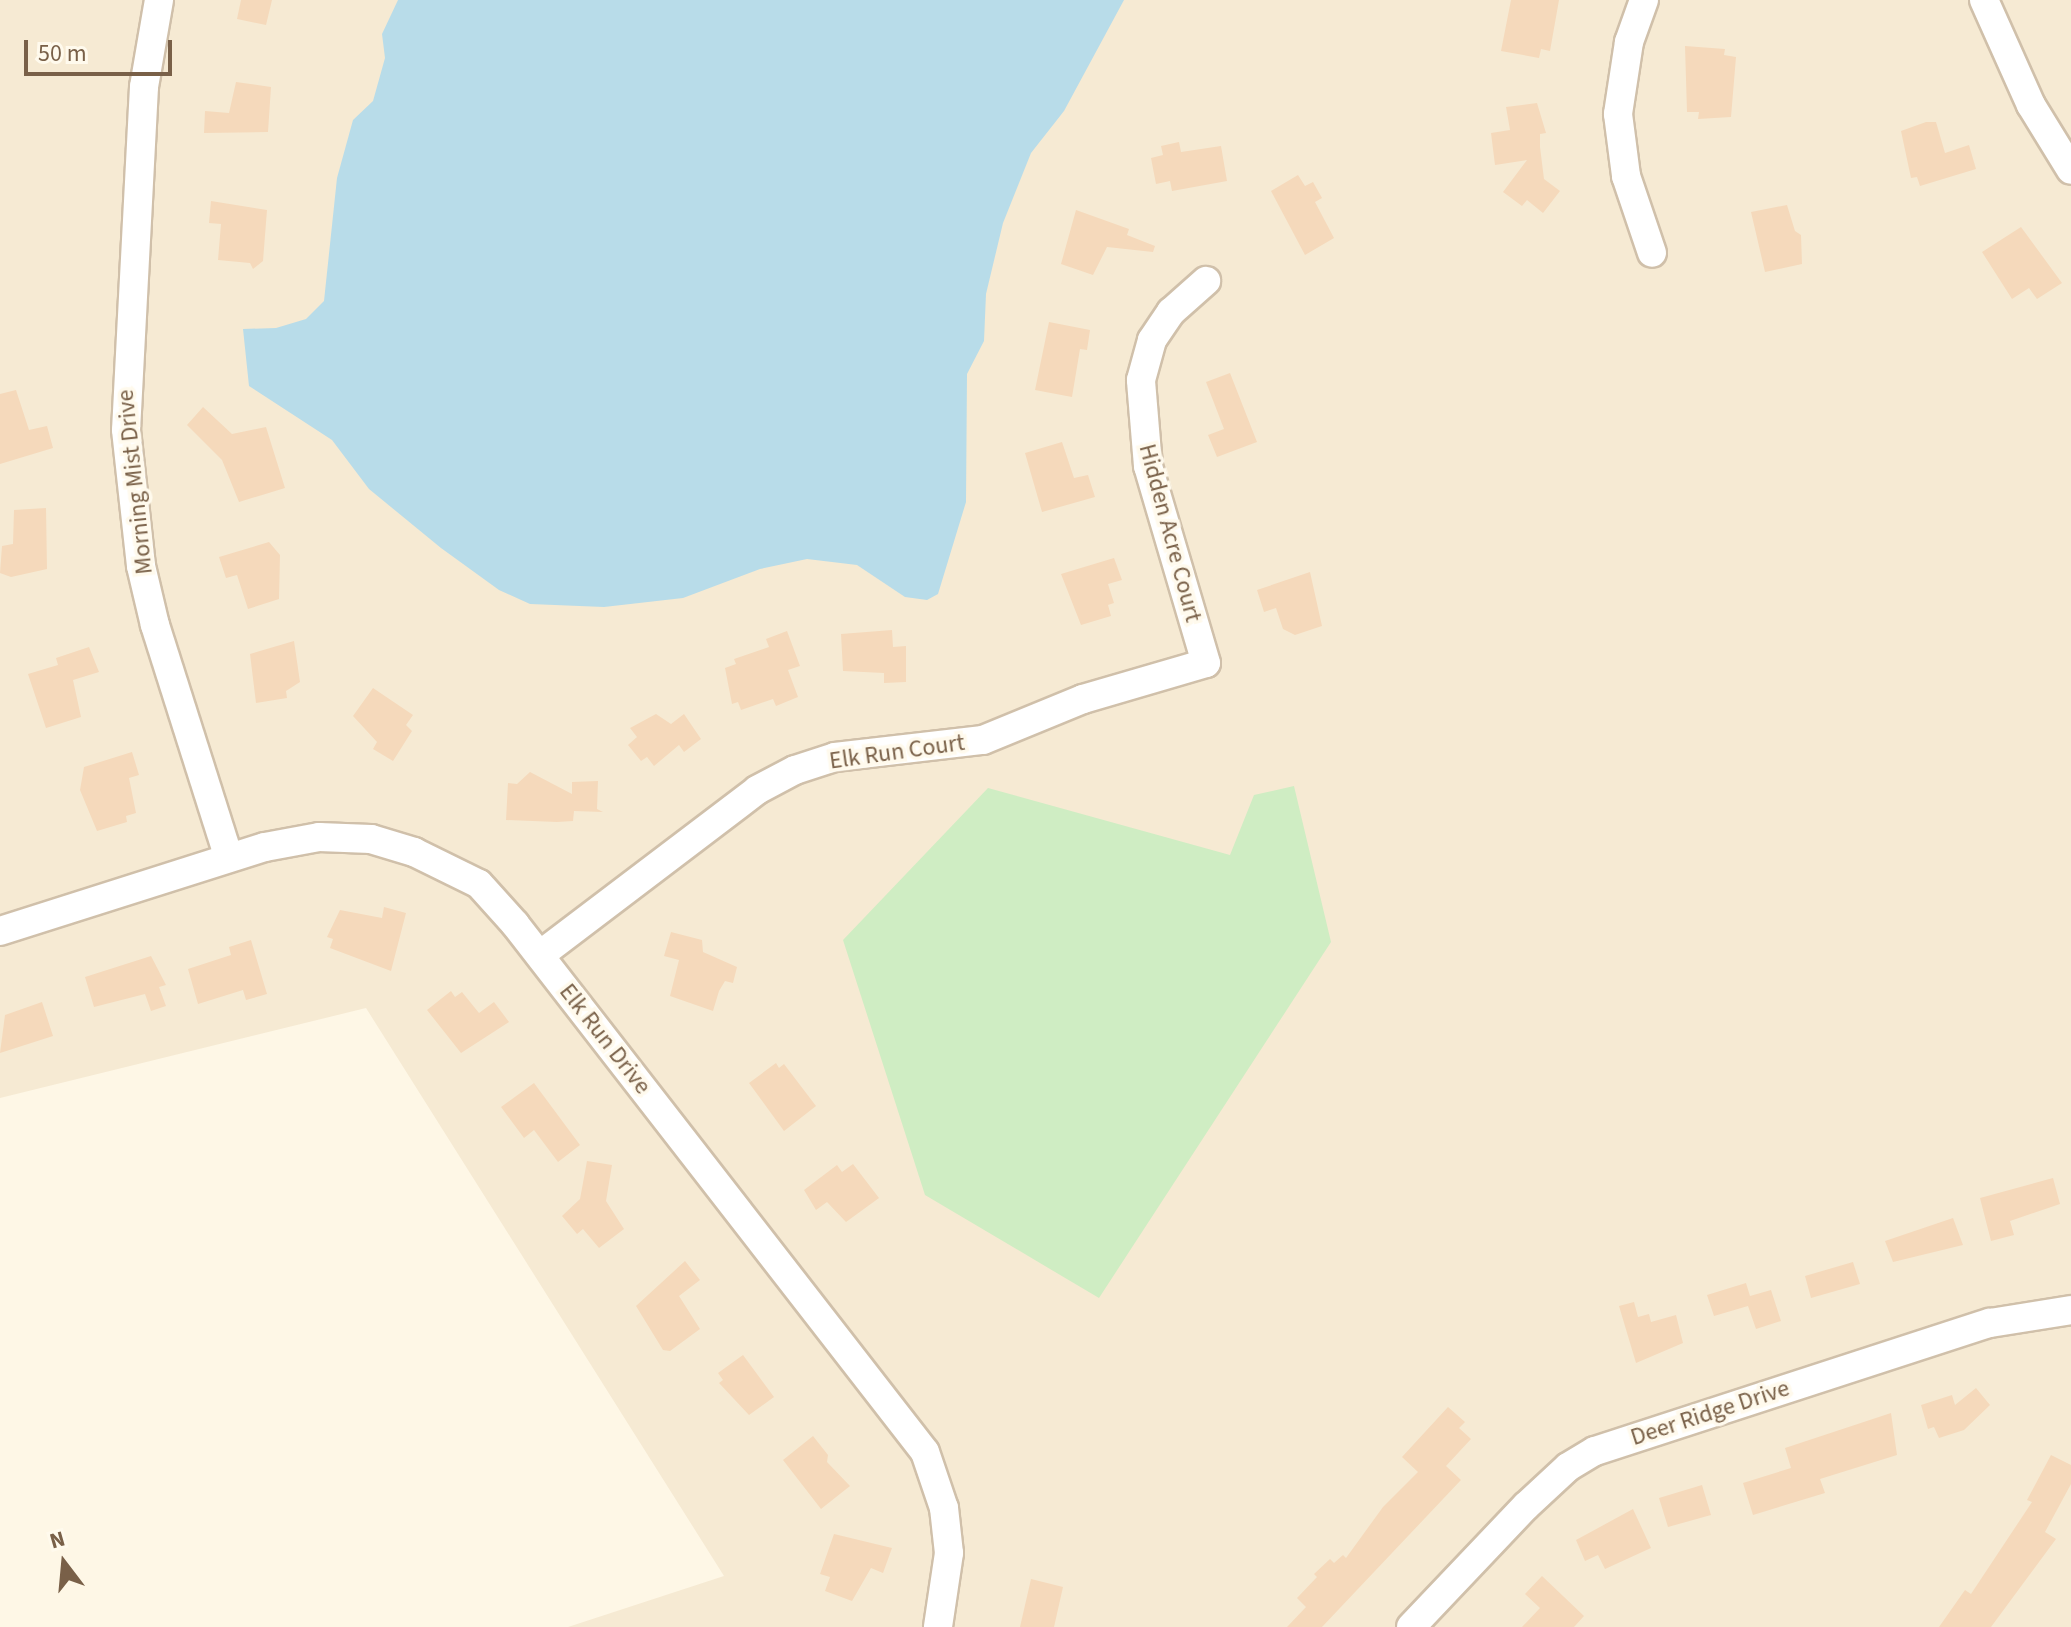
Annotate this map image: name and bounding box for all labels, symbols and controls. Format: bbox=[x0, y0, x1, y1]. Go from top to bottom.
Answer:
scale bar bbox=[28, 24, 176, 74]
text: 50 m bbox=[38, 36, 87, 71]
street label: Morning Mist Drive bbox=[111, 388, 159, 576]
street label: Hidden Acre Court bbox=[1132, 441, 1208, 625]
street label: Elk Run Court bbox=[828, 728, 966, 776]
street label: Elk Run Drive bbox=[553, 978, 657, 1100]
street label: Deer Ridge Drive bbox=[1627, 1374, 1793, 1452]
north arrow bbox=[24, 1523, 104, 1603]
text: N bbox=[46, 1523, 69, 1557]

